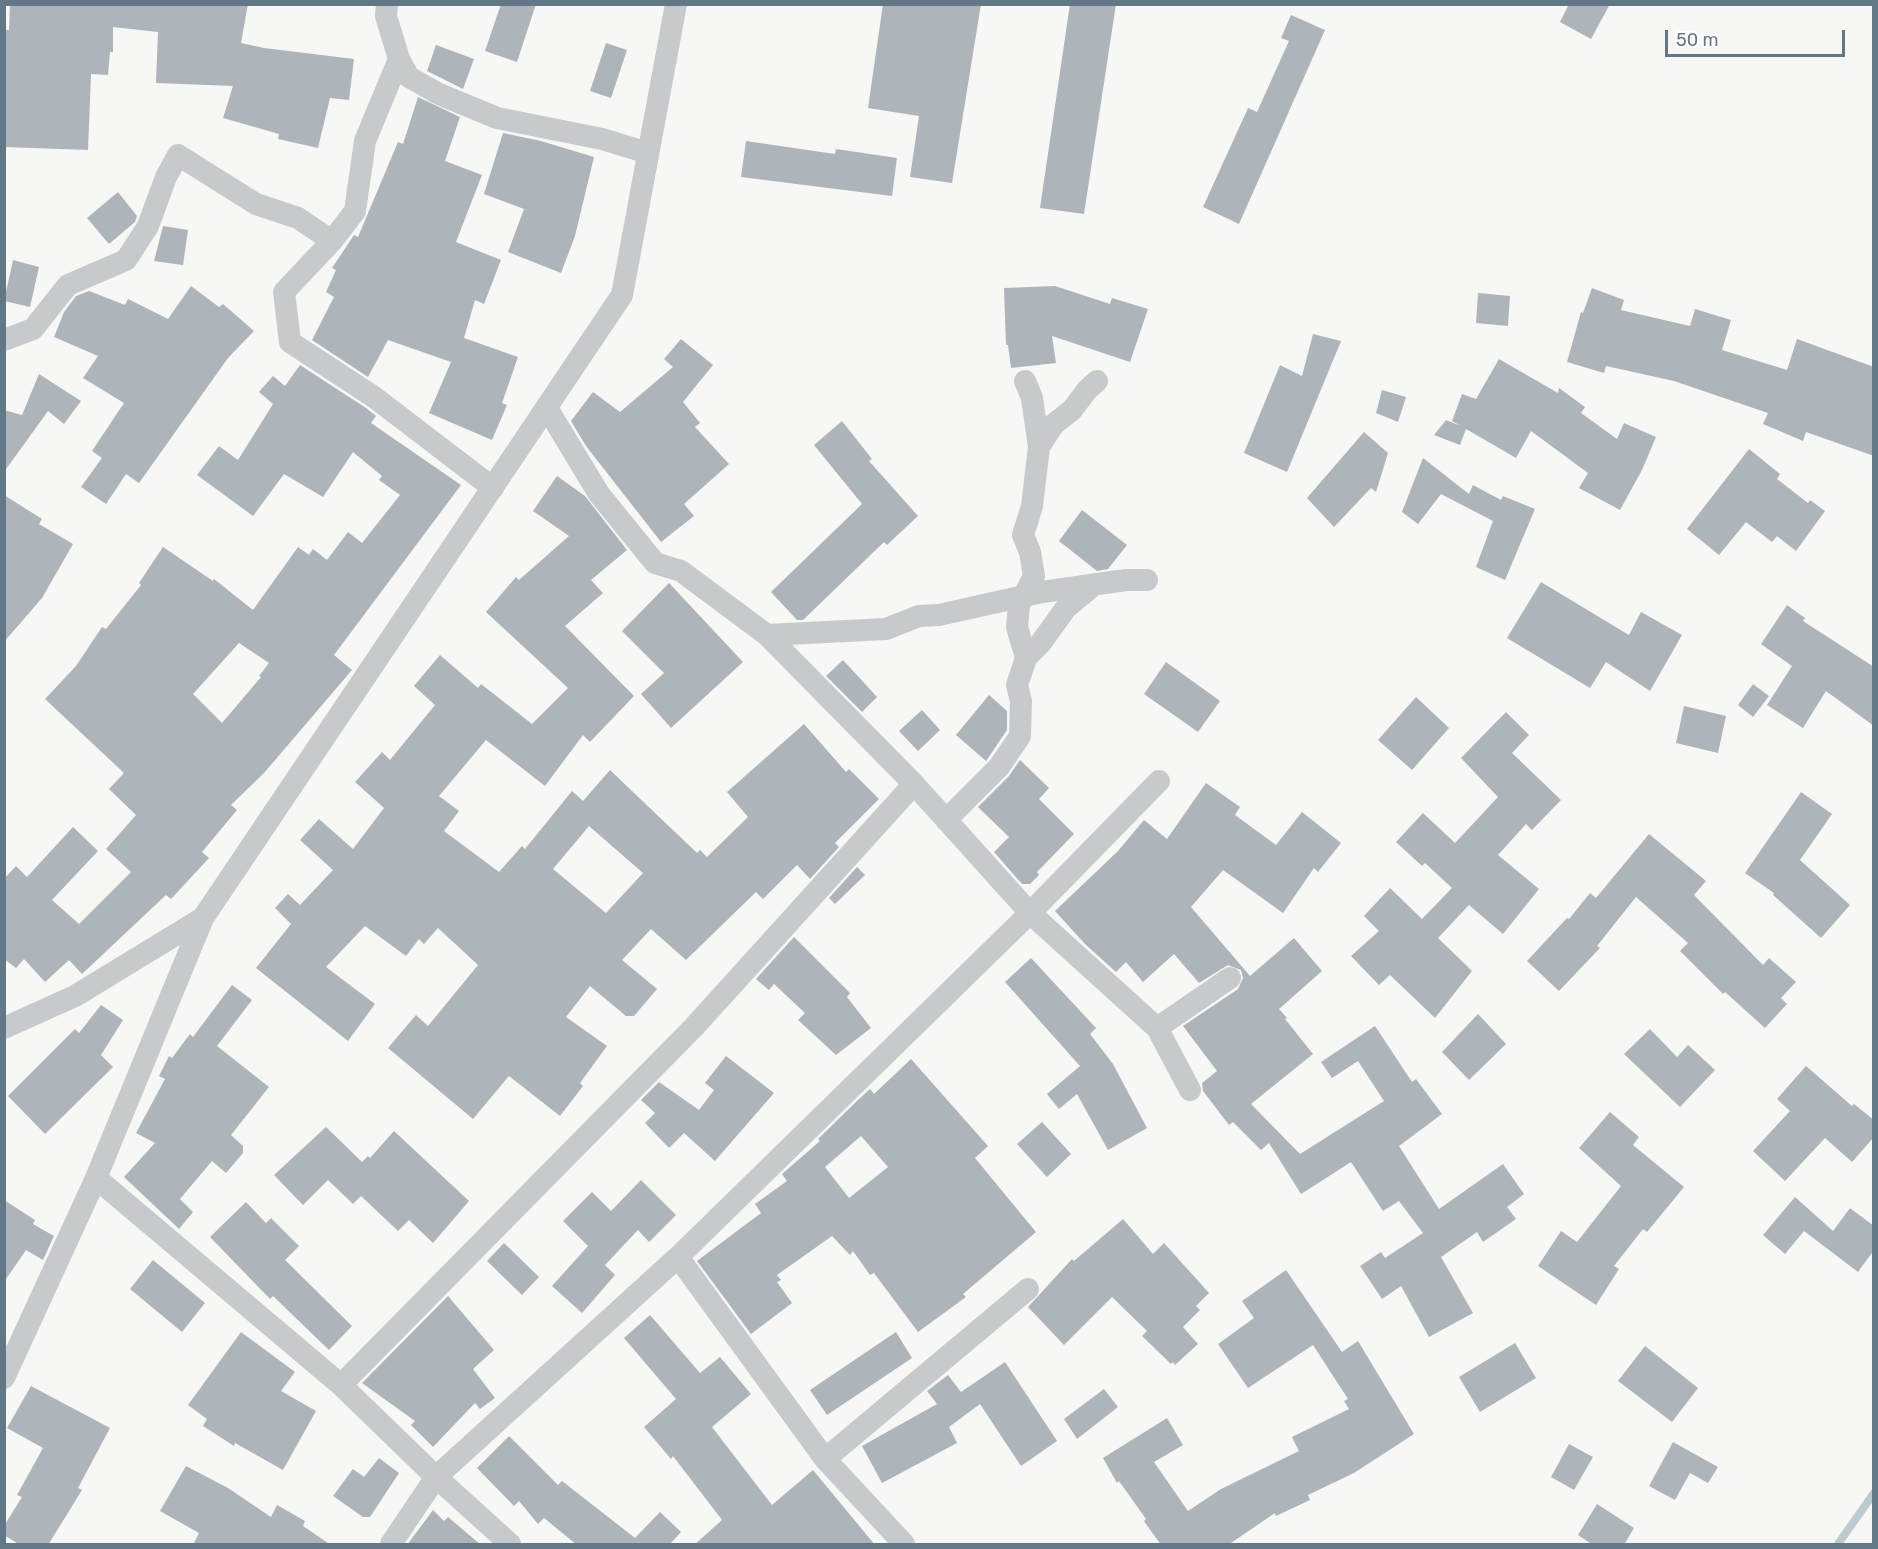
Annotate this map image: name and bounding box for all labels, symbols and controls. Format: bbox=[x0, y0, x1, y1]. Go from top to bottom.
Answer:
scale bar bbox=[1668, 18, 1848, 56]
text: 50 m bbox=[1676, 29, 1719, 51]

